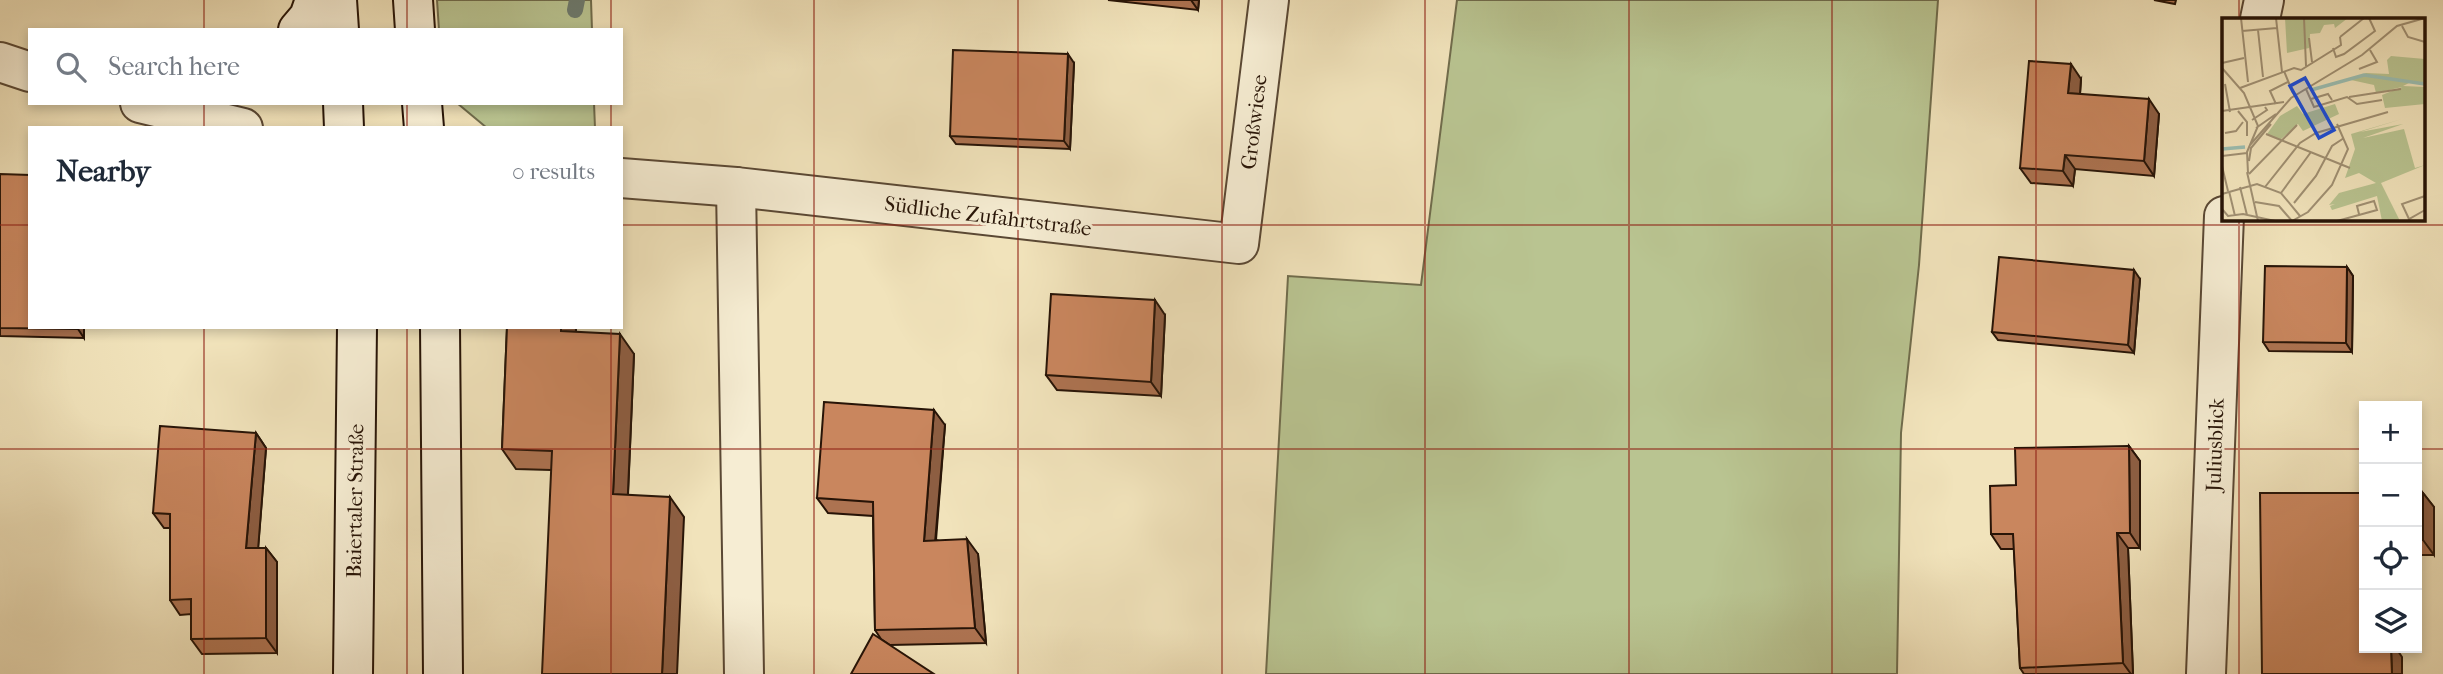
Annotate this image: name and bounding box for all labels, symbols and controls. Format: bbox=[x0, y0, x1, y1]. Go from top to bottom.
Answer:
inset map bbox=[2222, 18, 2426, 220]
search box bbox=[28, 28, 623, 105]
icon: search bbox=[52, 48, 90, 86]
text: Search here bbox=[108, 51, 240, 82]
street label: Großwiese bbox=[1236, 73, 1272, 171]
text: Nearby bbox=[56, 154, 151, 189]
text: 0 results bbox=[512, 158, 595, 185]
street label: Südliche Zufahrtstraße bbox=[883, 191, 1093, 241]
street label: Juliusblick bbox=[2201, 398, 2229, 494]
map controls bbox=[2359, 401, 2422, 653]
button: + bbox=[2359, 401, 2422, 464]
street label: Baiertaler Straße bbox=[342, 424, 368, 578]
button: − bbox=[2359, 464, 2422, 527]
button: locate bbox=[2359, 527, 2422, 590]
button: layers bbox=[2359, 590, 2422, 653]

